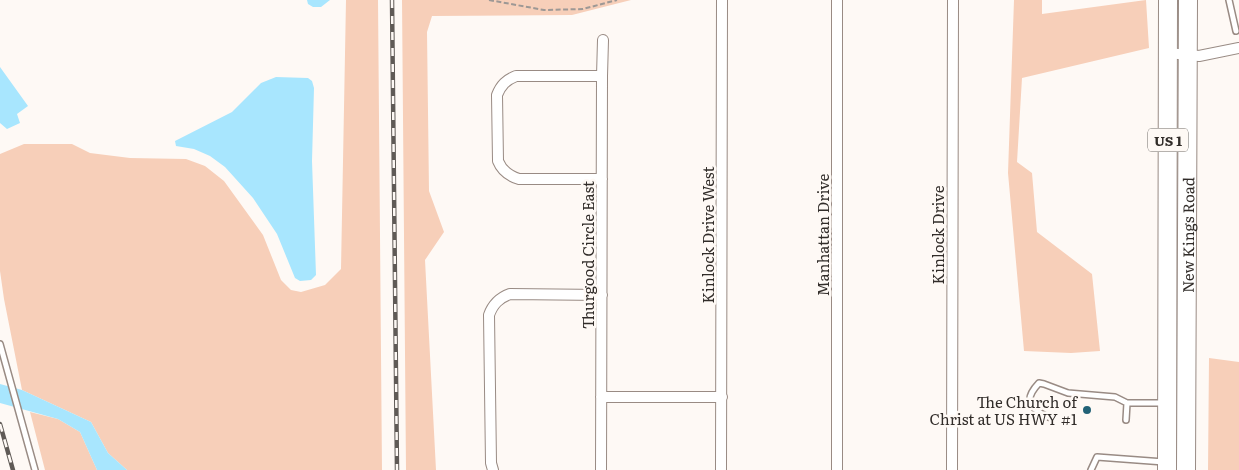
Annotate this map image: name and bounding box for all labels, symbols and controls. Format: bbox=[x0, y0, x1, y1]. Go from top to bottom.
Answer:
road number: US 1 bbox=[1148, 128, 1188, 152]
street label: Kinlock Drive West bbox=[696, 166, 719, 304]
street label: Manhattan Drive bbox=[811, 174, 834, 296]
street label: New Kings Road bbox=[1175, 177, 1199, 293]
street label: Thurgood Circle East bbox=[576, 181, 599, 329]
street label: Kinlock Drive bbox=[926, 185, 949, 284]
place label: The Church of Christ at US HWY #1 bbox=[930, 390, 1078, 430]
marker: The Church of Christ at US HWY #1 bbox=[1081, 404, 1093, 416]

